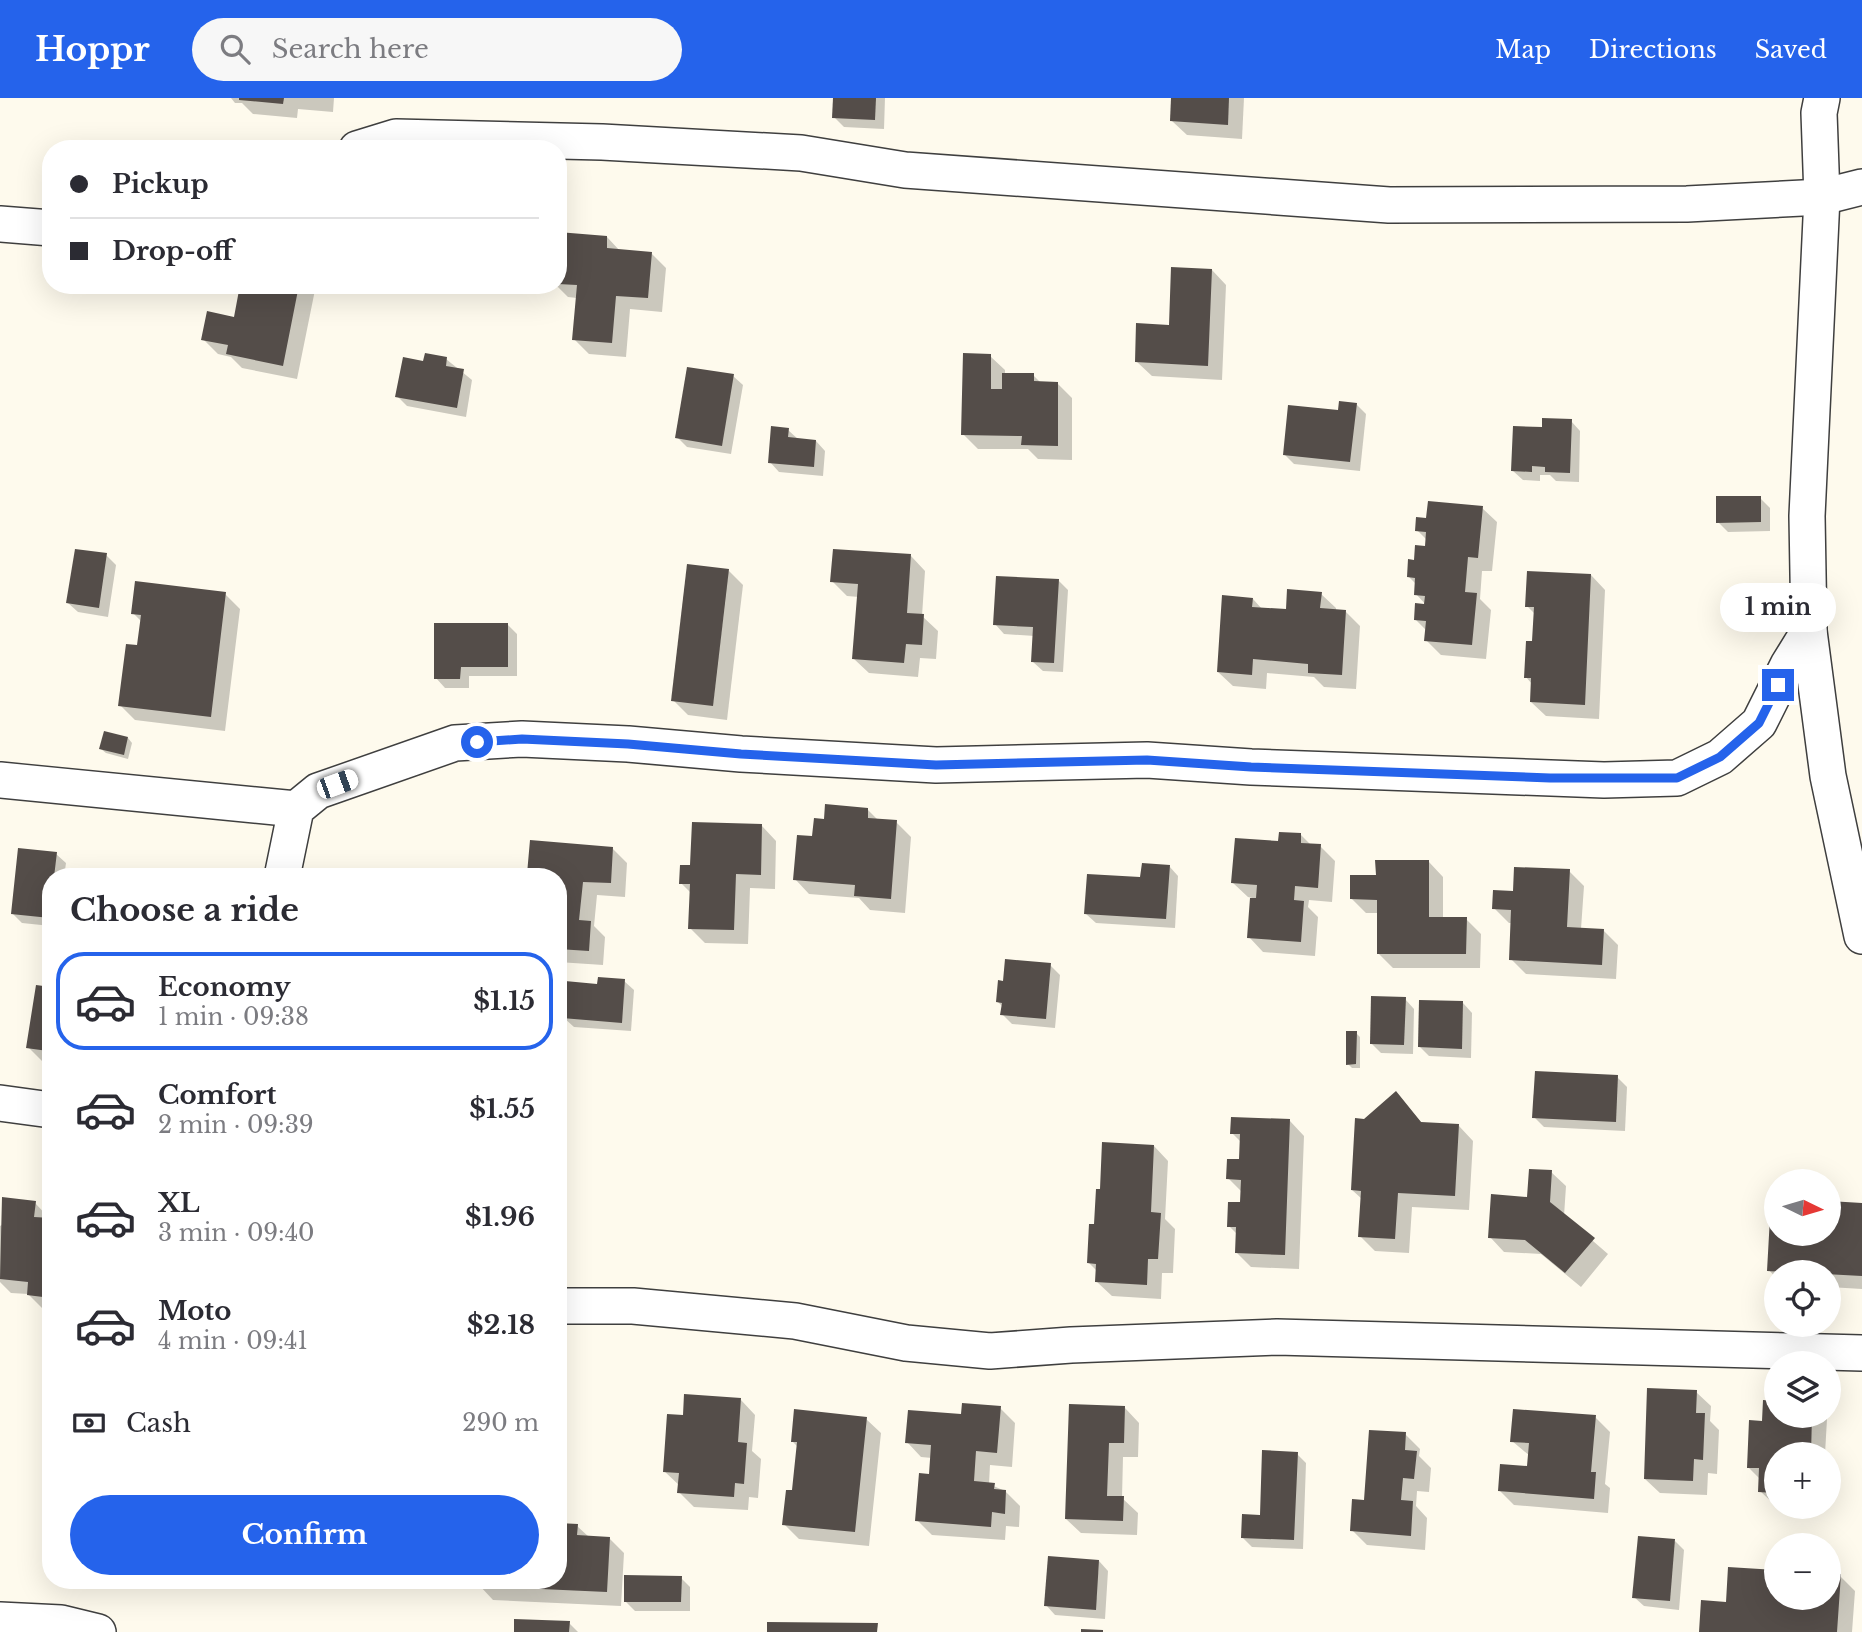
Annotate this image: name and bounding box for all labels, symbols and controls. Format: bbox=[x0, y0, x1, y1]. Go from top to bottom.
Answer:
search box bbox=[192, 18, 682, 81]
text: Hoppr bbox=[35, 29, 150, 70]
icon: search bbox=[216, 30, 254, 68]
text: Search here bbox=[272, 33, 429, 65]
text: Map bbox=[1495, 35, 1551, 64]
text: Directions bbox=[1589, 35, 1717, 64]
text: Saved bbox=[1755, 35, 1827, 64]
text: Pickup bbox=[112, 168, 209, 200]
text: Drop-off bbox=[112, 235, 233, 267]
callout: 1 min bbox=[1720, 584, 1836, 632]
text: 1 min bbox=[1745, 593, 1811, 621]
route end bbox=[1762, 669, 1794, 701]
route start bbox=[461, 726, 493, 758]
car bbox=[314, 767, 361, 801]
text: Choose a ride bbox=[70, 890, 299, 930]
icon: car bbox=[74, 970, 137, 1033]
text: Economy bbox=[158, 971, 291, 1003]
text: $1.15 bbox=[473, 985, 535, 1017]
text: 1 min · 09:38 bbox=[158, 1003, 309, 1031]
icon: car bbox=[74, 1078, 137, 1141]
text: Comfort bbox=[158, 1079, 276, 1111]
text: $1.55 bbox=[469, 1093, 535, 1125]
text: 2 min · 09:39 bbox=[158, 1111, 314, 1139]
north arrow bbox=[1764, 1169, 1841, 1246]
map controls bbox=[1764, 1169, 1841, 1610]
icon: car bbox=[74, 1186, 137, 1249]
text: XL bbox=[158, 1187, 200, 1219]
text: $1.96 bbox=[465, 1201, 535, 1233]
text: 3 min · 09:40 bbox=[158, 1219, 315, 1247]
button: locate bbox=[1764, 1260, 1841, 1337]
icon: car bbox=[74, 1294, 137, 1357]
text: Moto bbox=[158, 1295, 231, 1327]
text: $2.18 bbox=[467, 1309, 535, 1341]
text: 4 min · 09:41 bbox=[158, 1327, 308, 1355]
button: layers bbox=[1764, 1351, 1841, 1428]
icon: cash bbox=[70, 1404, 108, 1442]
text: Cash bbox=[126, 1407, 191, 1439]
text: 290 m bbox=[462, 1409, 539, 1437]
button: + bbox=[1764, 1442, 1841, 1519]
button: Confirm bbox=[70, 1495, 539, 1575]
button: − bbox=[1764, 1533, 1841, 1610]

